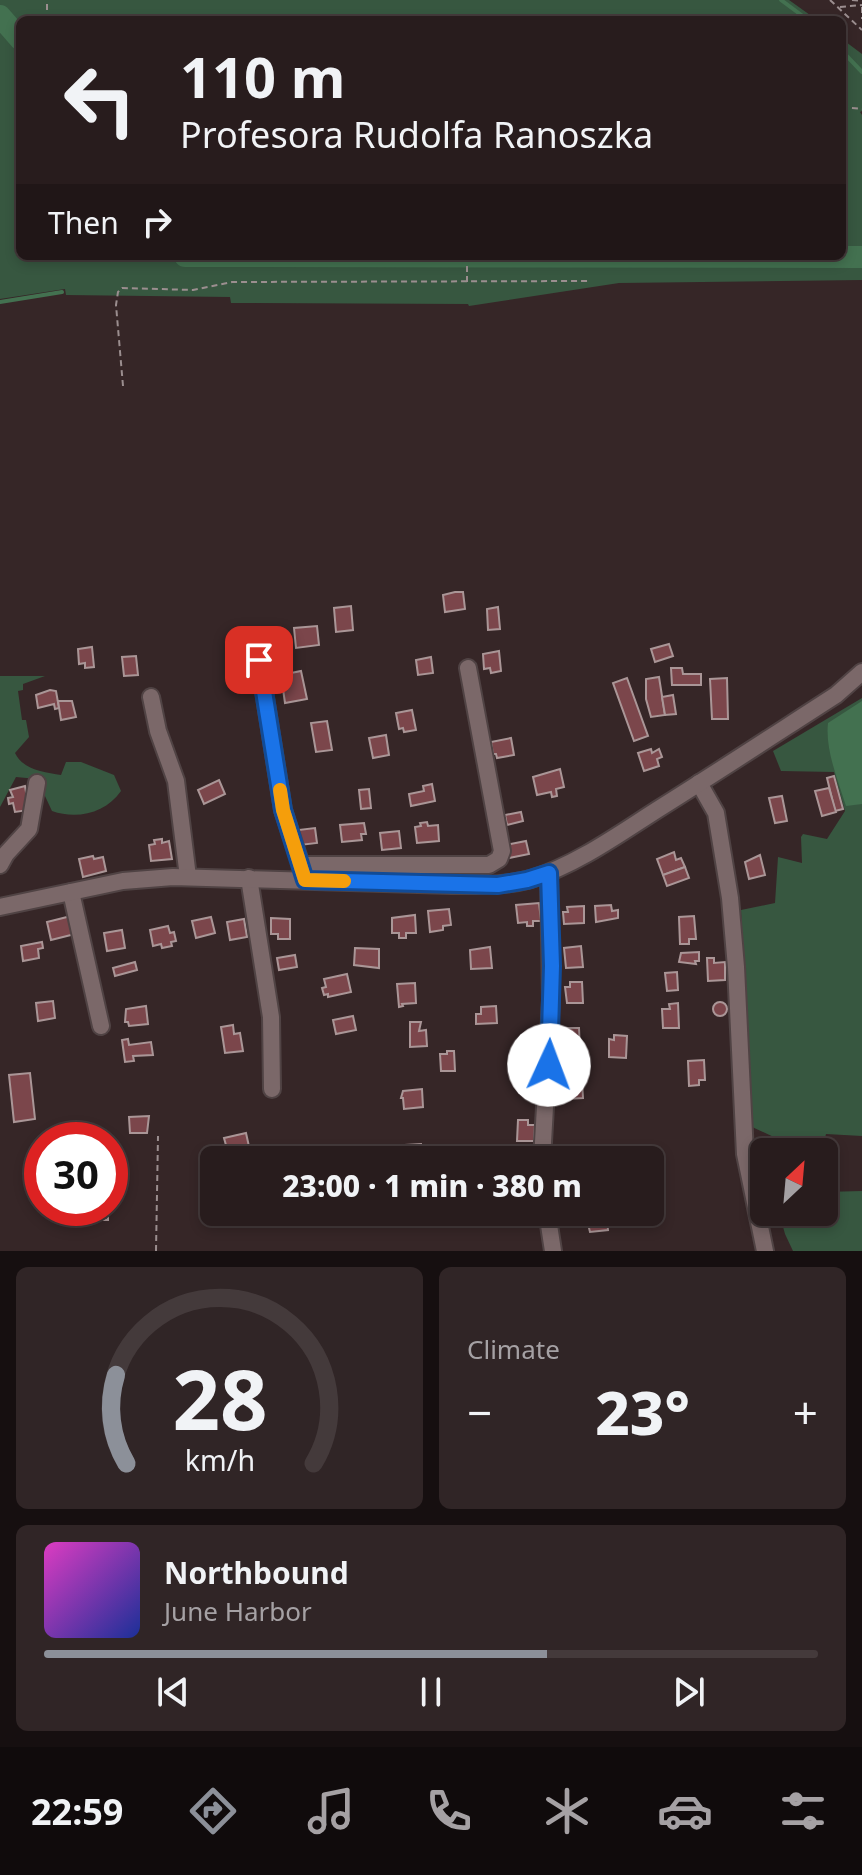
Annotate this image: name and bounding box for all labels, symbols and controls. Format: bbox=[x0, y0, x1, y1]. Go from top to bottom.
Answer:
text: 110 m bbox=[180, 38, 345, 114]
icon: left bbox=[48, 48, 152, 152]
text: Profesora Rudolfa Ranoszka bbox=[180, 110, 653, 159]
icon: right bbox=[135, 200, 179, 244]
text: Then bbox=[48, 202, 119, 243]
pin bbox=[225, 626, 293, 694]
icon: arrive bbox=[237, 638, 281, 682]
position arrow bbox=[507, 1023, 591, 1107]
speed limit sign: 30 bbox=[24, 1122, 128, 1226]
north arrow bbox=[750, 1138, 838, 1226]
map controls bbox=[750, 1138, 838, 1226]
text: 23:00 · 1 min · 380 m bbox=[282, 1165, 582, 1206]
text: Climate bbox=[467, 1331, 560, 1367]
text: 28 bbox=[172, 1341, 267, 1454]
text: 23° bbox=[595, 1371, 690, 1453]
text: − bbox=[467, 1382, 492, 1442]
text: + bbox=[793, 1382, 818, 1442]
text: km/h bbox=[184, 1440, 255, 1479]
text: Northbound bbox=[164, 1552, 349, 1593]
text: June Harbor bbox=[164, 1593, 312, 1629]
icon: previous bbox=[151, 1670, 195, 1714]
icon: pause bbox=[409, 1670, 453, 1714]
icon: next bbox=[667, 1670, 711, 1714]
icon: directions bbox=[185, 1783, 241, 1839]
icon: music bbox=[303, 1783, 359, 1839]
icon: phone bbox=[421, 1783, 477, 1839]
icon: climate bbox=[539, 1783, 595, 1839]
icon: car bbox=[657, 1783, 713, 1839]
icon: filters bbox=[775, 1783, 831, 1839]
text: 22:59 bbox=[31, 1787, 123, 1836]

